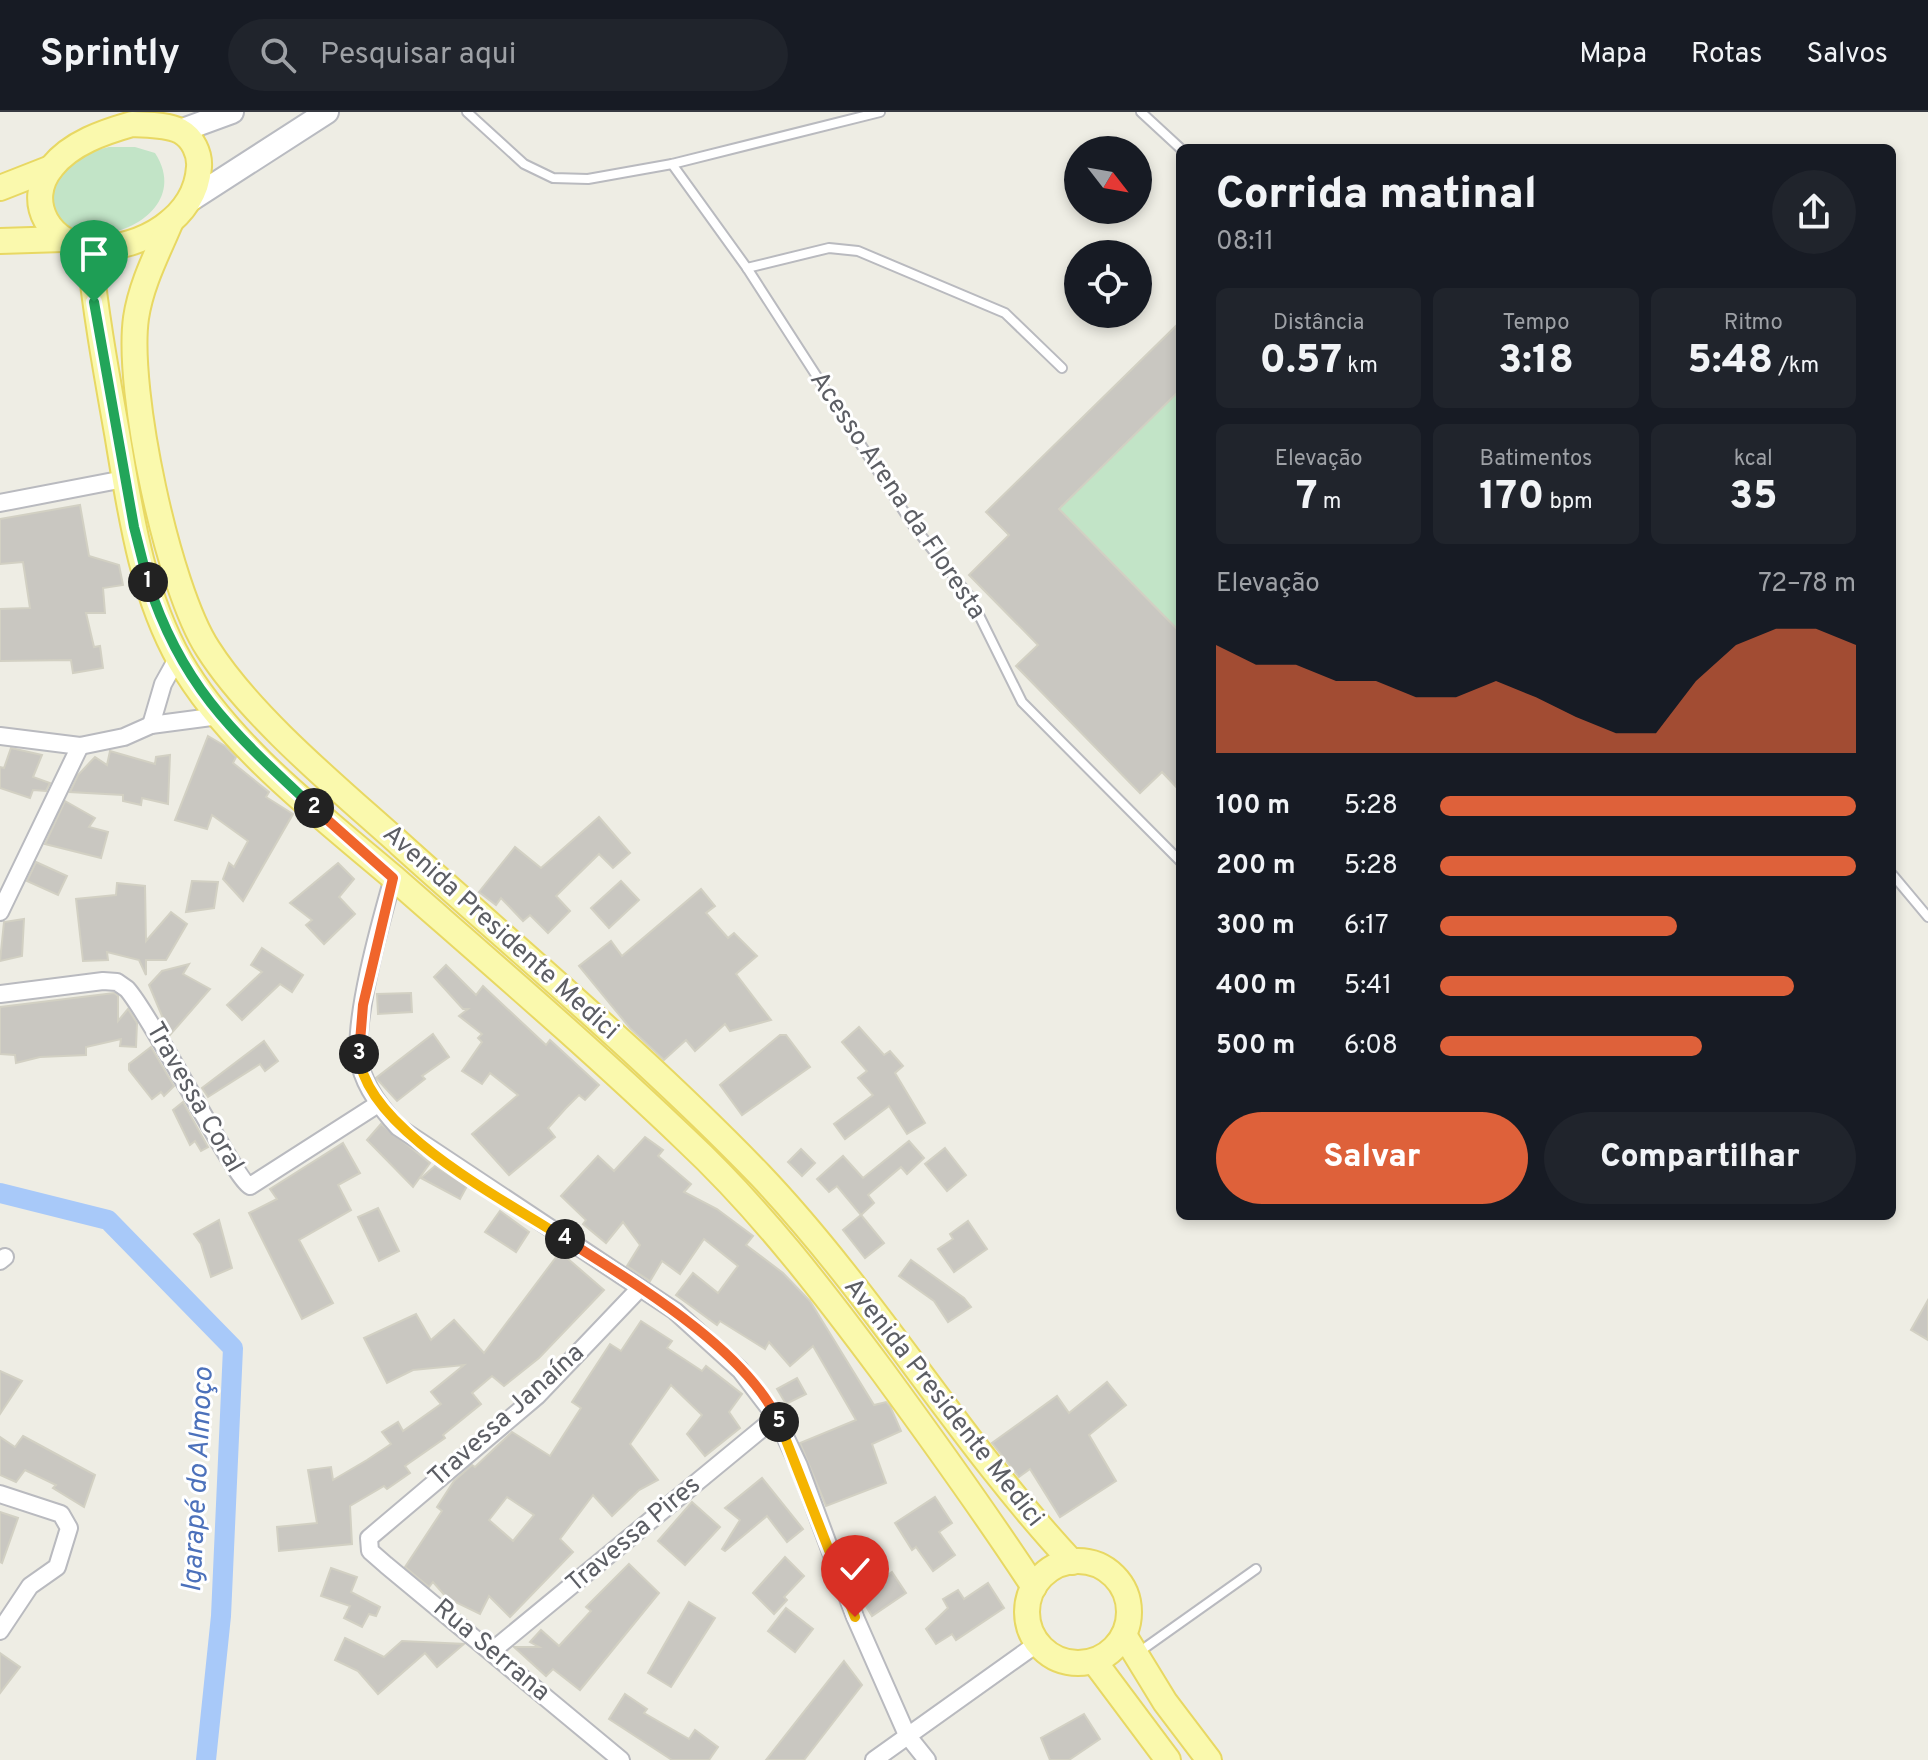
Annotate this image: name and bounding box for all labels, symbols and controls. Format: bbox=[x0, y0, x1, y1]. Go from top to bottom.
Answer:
search box bbox=[228, 19, 788, 91]
text: Sprintly bbox=[40, 31, 180, 80]
icon: search bbox=[256, 33, 300, 77]
text: Pesquisar aqui bbox=[320, 37, 516, 74]
text: Mapa bbox=[1579, 37, 1647, 73]
text: Rotas bbox=[1691, 37, 1762, 73]
text: Salvos bbox=[1806, 37, 1888, 73]
north arrow bbox=[1064, 136, 1152, 224]
map controls bbox=[1064, 136, 1152, 328]
text: Corrida matinal bbox=[1216, 168, 1537, 224]
button: share bbox=[1772, 170, 1856, 254]
pin bbox=[60, 220, 128, 302]
text: 08:11 bbox=[1216, 226, 1274, 259]
icon: arrive bbox=[72, 232, 116, 276]
button: locate bbox=[1064, 240, 1152, 328]
text: Distância bbox=[1273, 310, 1364, 337]
text: Tempo bbox=[1503, 310, 1569, 337]
text: Ritmo bbox=[1724, 310, 1783, 337]
text: 0.57 bbox=[1260, 337, 1342, 387]
text: 3:18 bbox=[1498, 337, 1574, 387]
text: 5:48 bbox=[1687, 337, 1773, 387]
text: km bbox=[1342, 353, 1378, 380]
text: /km bbox=[1773, 353, 1819, 380]
street label: Acesso Arena da Floresta bbox=[802, 366, 992, 626]
text: Elevação bbox=[1275, 446, 1363, 473]
text: Batimentos bbox=[1480, 446, 1592, 473]
text: kcal bbox=[1734, 446, 1773, 473]
text: 7 bbox=[1296, 473, 1318, 523]
text: 170 bbox=[1479, 473, 1544, 523]
text: 35 bbox=[1729, 473, 1777, 523]
text: m bbox=[1318, 489, 1341, 516]
text: bpm bbox=[1544, 489, 1593, 516]
pin: 1 bbox=[128, 562, 168, 602]
text: 1 bbox=[144, 568, 152, 595]
text: Elevação bbox=[1216, 568, 1320, 601]
text: 72–78 m bbox=[1758, 568, 1856, 601]
pin: 2 bbox=[294, 788, 334, 828]
text: 100 m bbox=[1216, 790, 1290, 823]
text: 5:28 bbox=[1344, 790, 1398, 823]
text: 2 bbox=[307, 794, 321, 821]
street label: Avenida Presidente Medici bbox=[375, 818, 625, 1048]
text: 200 m bbox=[1216, 850, 1295, 883]
text: 5:28 bbox=[1344, 850, 1398, 883]
text: 300 m bbox=[1216, 910, 1295, 943]
text: 6:17 bbox=[1344, 910, 1389, 943]
text: 400 m bbox=[1216, 970, 1296, 1003]
text: 5:41 bbox=[1344, 970, 1392, 1003]
street label: Travessa Coral bbox=[138, 1017, 250, 1179]
text: 500 m bbox=[1216, 1030, 1295, 1063]
text: 6:08 bbox=[1344, 1030, 1398, 1063]
pin: 3 bbox=[339, 1034, 379, 1074]
text: 3 bbox=[352, 1040, 366, 1067]
button: Salvar bbox=[1216, 1112, 1528, 1204]
button: Compartilhar bbox=[1544, 1112, 1856, 1204]
pin: 4 bbox=[545, 1219, 585, 1259]
text: 4 bbox=[558, 1225, 572, 1252]
street label: Avenida Presidente Medici bbox=[836, 1272, 1050, 1534]
street label: Travessa Janaína bbox=[422, 1337, 592, 1495]
water label: Igarapé do Almoço bbox=[175, 1367, 223, 1593]
pin: 5 bbox=[759, 1402, 799, 1442]
text: 5 bbox=[772, 1408, 786, 1435]
street label: Travessa Pires bbox=[560, 1469, 708, 1601]
pin bbox=[821, 1535, 889, 1617]
icon: check bbox=[833, 1547, 877, 1591]
street label: Rua Serrana bbox=[426, 1592, 556, 1710]

